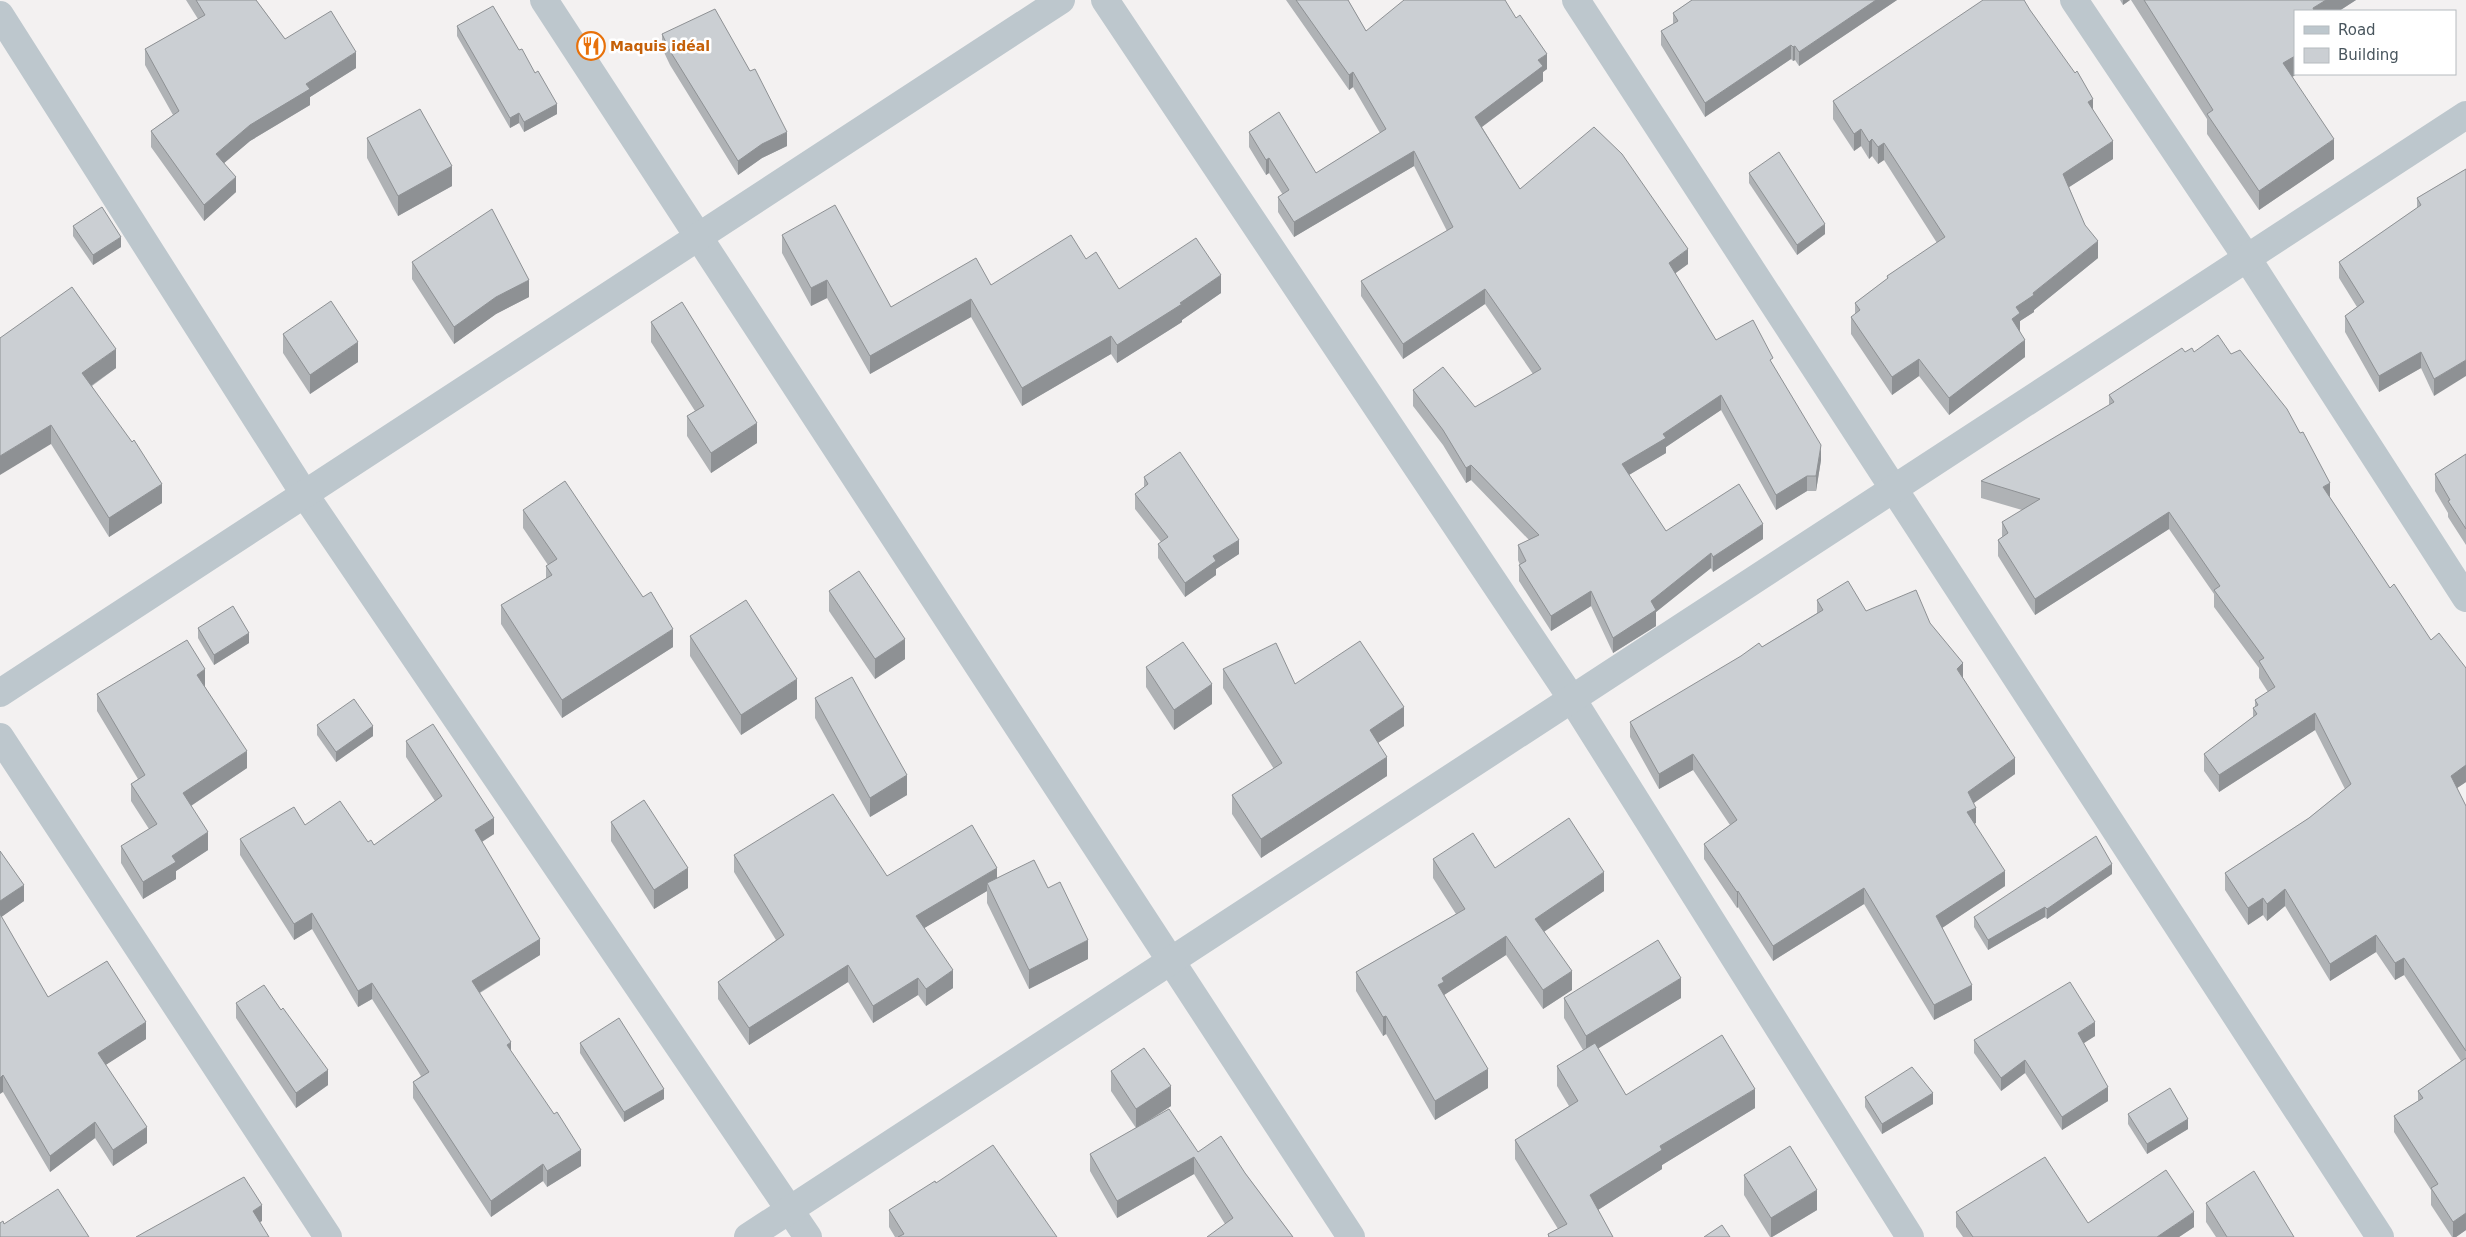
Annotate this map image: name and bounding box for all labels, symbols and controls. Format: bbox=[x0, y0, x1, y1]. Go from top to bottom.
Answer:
legend bbox=[2294, 10, 2456, 75]
text: Road bbox=[2338, 21, 2376, 39]
restaurant icon: Maquis idéal bbox=[576, 31, 606, 61]
place label: Maquis idéal bbox=[610, 38, 710, 54]
text: Building bbox=[2338, 46, 2399, 64]

